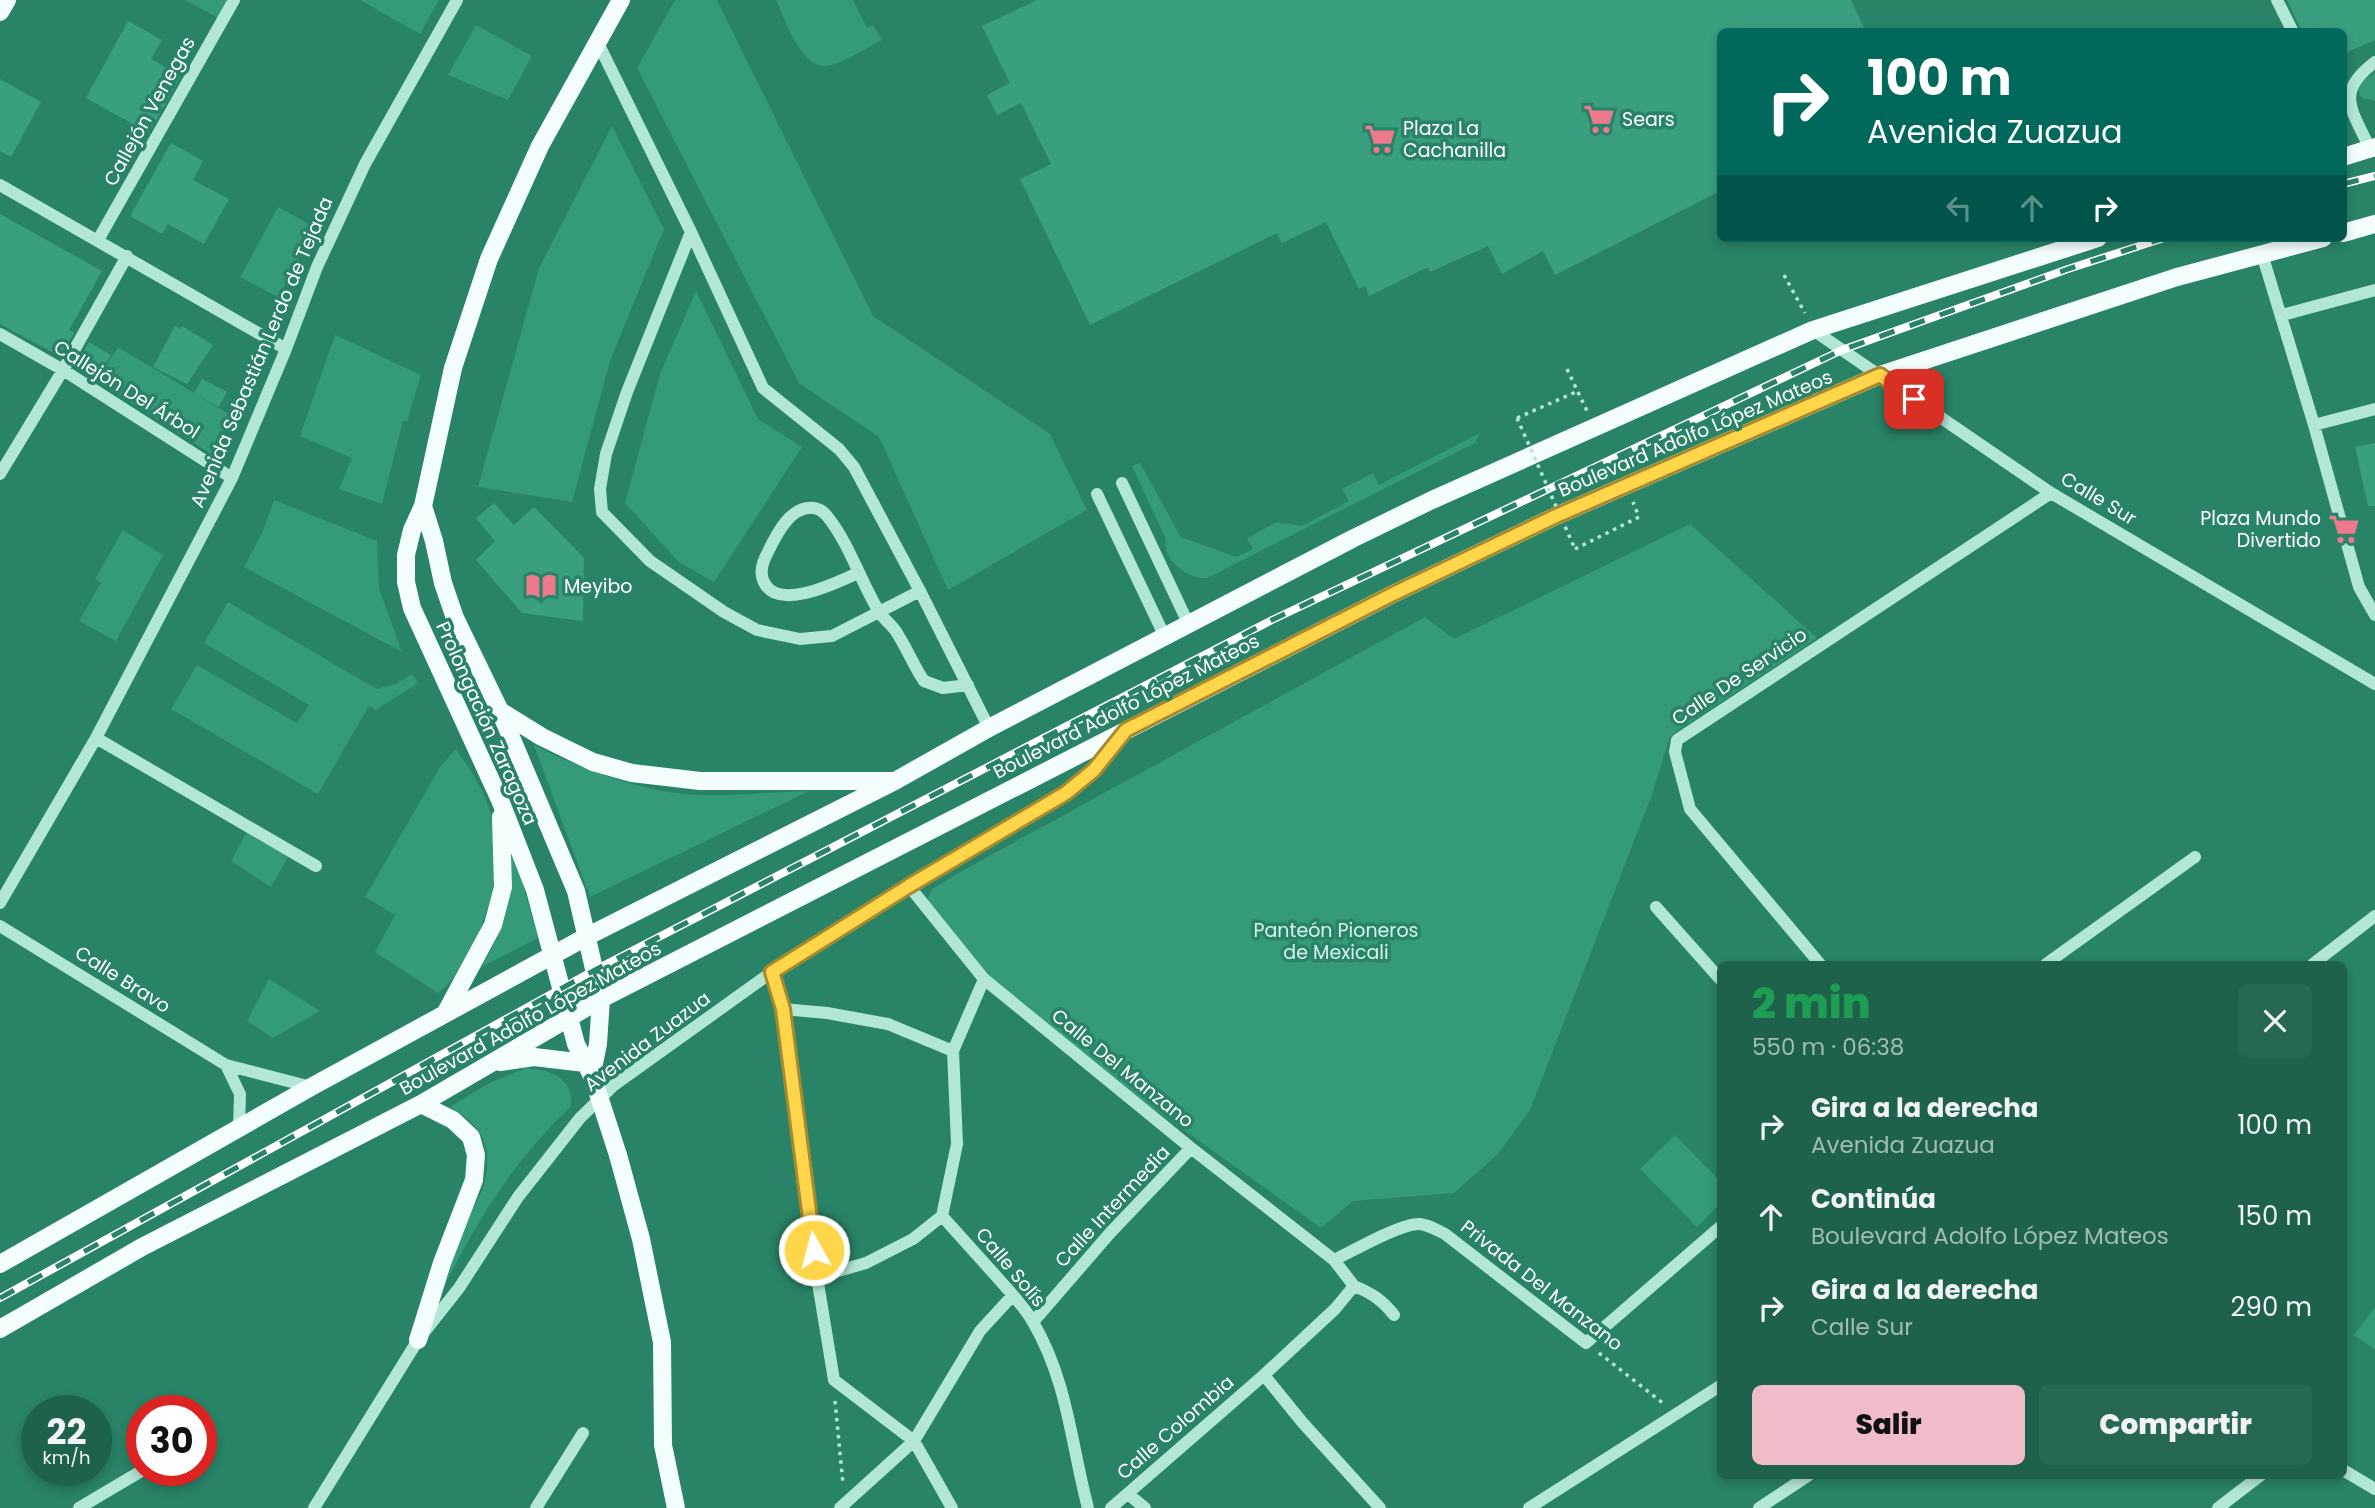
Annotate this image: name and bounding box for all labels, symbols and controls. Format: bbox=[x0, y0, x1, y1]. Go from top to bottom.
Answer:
street label: Callejón Venegas bbox=[97, 32, 202, 191]
text: 100 m bbox=[1867, 44, 2012, 112]
icon: right bbox=[1752, 56, 1843, 147]
supermarket icon: Sears bbox=[1582, 102, 1616, 136]
place label: Sears bbox=[1622, 106, 1675, 133]
text: Avenida Zuazua bbox=[1867, 109, 2123, 154]
place label: Plaza La Cachanilla bbox=[1403, 115, 1506, 164]
supermarket icon: Plaza La Cachanilla bbox=[1363, 122, 1397, 156]
icon: left bbox=[1940, 189, 1978, 227]
icon: ahead bbox=[2013, 189, 2051, 227]
icon: right bbox=[2086, 189, 2124, 227]
street label: Avenida Sebastián Lerdo de Tejada bbox=[184, 193, 339, 512]
street label: Callejón Del Árbol bbox=[49, 334, 205, 445]
street label: Boulevard Adolfo López Mateos bbox=[1554, 363, 1837, 504]
pin bbox=[1884, 369, 1944, 429]
icon: arrive bbox=[1895, 380, 1933, 418]
street label: Calle Sur bbox=[2056, 465, 2142, 532]
place label: Plaza Mundo Divertido bbox=[2200, 505, 2321, 554]
supermarket icon: Plaza Mundo Divertido bbox=[2327, 512, 2361, 546]
library icon: Meyibo bbox=[524, 569, 558, 603]
place label: Meyibo bbox=[564, 573, 633, 600]
street label: Prolongación Zaragoza bbox=[429, 617, 544, 829]
street label: Calle De Servicio bbox=[1666, 621, 1812, 732]
street label: Boulevard Adolfo López Mateos bbox=[988, 627, 1264, 786]
park label: Panteón Pioneros de Mexicali bbox=[1253, 917, 1419, 966]
street label: Boulevard Adolfo López Mateos bbox=[394, 935, 666, 1102]
street label: Calle Bravo bbox=[70, 939, 176, 1020]
text: 2 min bbox=[1752, 974, 1870, 1033]
button: close bbox=[2238, 984, 2312, 1058]
street label: Avenida Zuazua bbox=[579, 985, 716, 1098]
street label: Calle Del Manzano bbox=[1046, 1003, 1200, 1134]
text: 550 m · 06:38 bbox=[1752, 1031, 1904, 1063]
text: Gira a la derecha bbox=[1811, 1090, 2039, 1126]
icon: right bbox=[1752, 1107, 1790, 1145]
text: 100 m bbox=[2237, 1107, 2312, 1143]
text: Avenida Zuazua bbox=[1811, 1129, 1995, 1161]
street label: Calle Intermedia bbox=[1049, 1139, 1176, 1273]
text: Continúa bbox=[1811, 1181, 1936, 1217]
icon: ahead bbox=[1752, 1198, 1790, 1236]
text: 150 m bbox=[2237, 1198, 2312, 1234]
position arrow bbox=[777, 1213, 851, 1287]
street label: Privada Del Manzano bbox=[1455, 1213, 1628, 1357]
text: Boulevard Adolfo López Mateos bbox=[1811, 1220, 2169, 1252]
street label: Calle Solís bbox=[969, 1222, 1052, 1313]
text: Gira a la derecha bbox=[1811, 1272, 2039, 1308]
icon: right bbox=[1752, 1289, 1790, 1327]
text: 290 m bbox=[2231, 1289, 2312, 1325]
text: Calle Sur bbox=[1811, 1311, 1913, 1343]
street label: Calle Colombia bbox=[1111, 1369, 1240, 1486]
button: Salir bbox=[1752, 1385, 2025, 1465]
button: Compartir bbox=[2039, 1385, 2312, 1465]
speed limit sign: 30 bbox=[126, 1395, 217, 1486]
text: 22 bbox=[47, 1407, 86, 1456]
text: km/h bbox=[43, 1445, 90, 1470]

